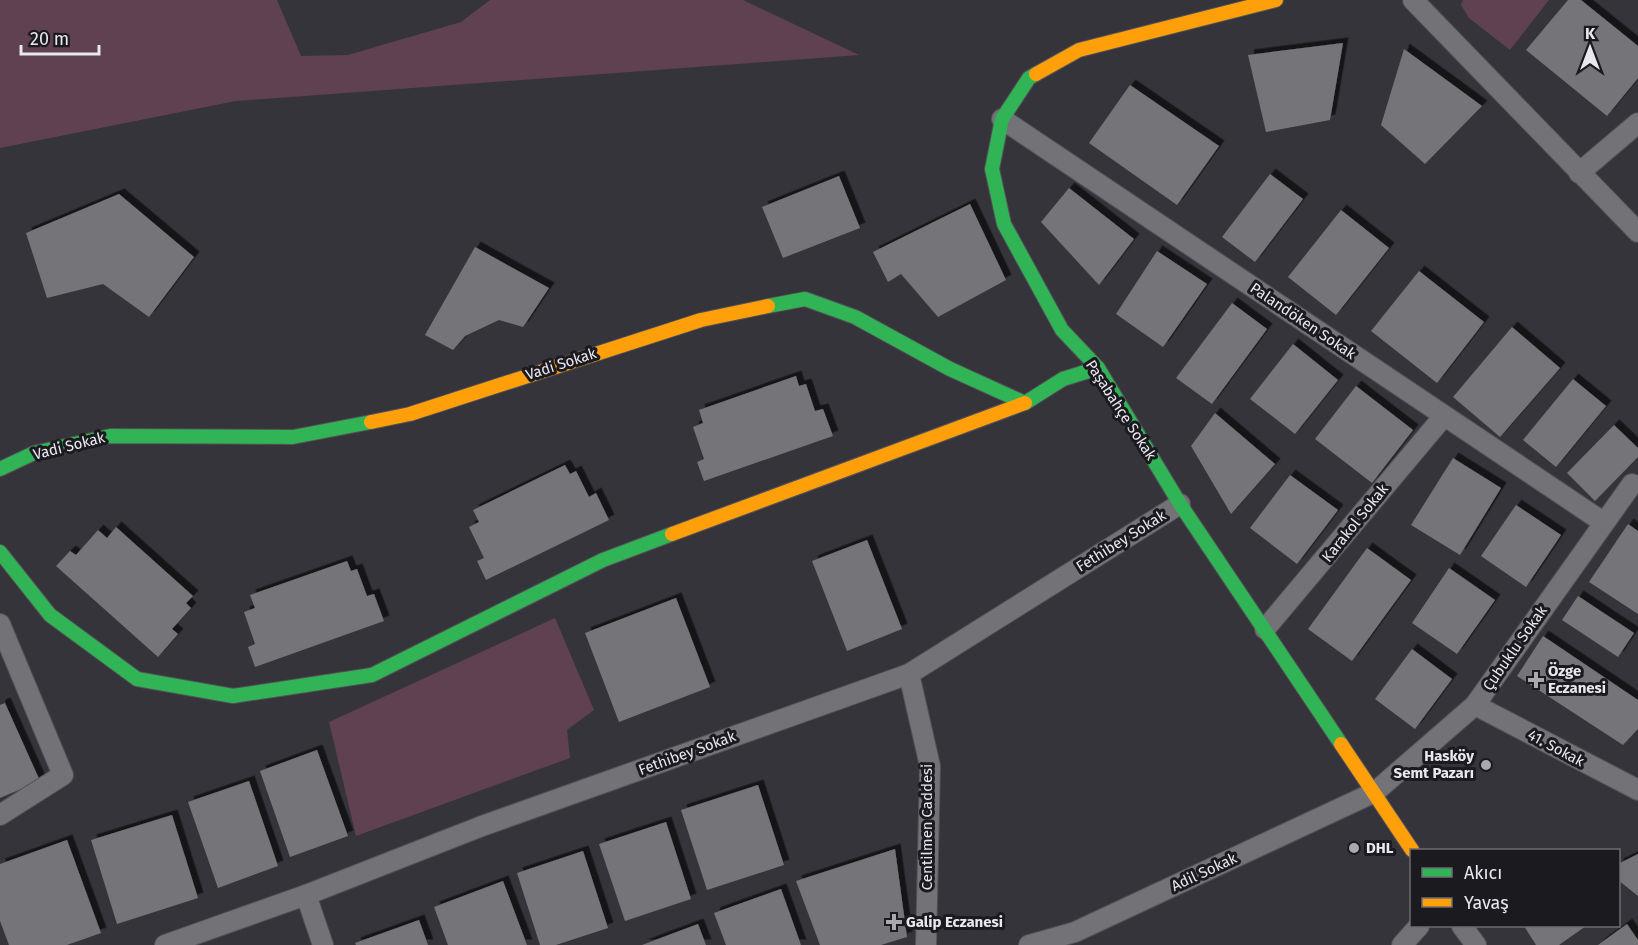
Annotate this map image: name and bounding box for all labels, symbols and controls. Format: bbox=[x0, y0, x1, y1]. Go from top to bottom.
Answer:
scale bar bbox=[21, 18, 99, 56]
north arrow bbox=[1560, 18, 1620, 78]
text: K bbox=[1585, 24, 1596, 43]
text: 20 m bbox=[30, 28, 69, 50]
street label: Palandöken Sokak bbox=[1247, 279, 1360, 363]
street label: Vadi Sokak bbox=[523, 344, 599, 384]
street label: Paşabahçe Sokak bbox=[1082, 357, 1160, 464]
street label: Vadi Sokak bbox=[31, 428, 107, 464]
street label: Karakol Sokak bbox=[1318, 480, 1392, 566]
street label: Fethibey Sokak bbox=[1073, 506, 1169, 576]
street label: Çubuklu Sokak bbox=[1479, 602, 1551, 694]
place label: Özge Eczanesi bbox=[1548, 662, 1606, 697]
marker: Özge Eczanesi bbox=[1529, 673, 1543, 687]
street label: 41. Sokak bbox=[1525, 726, 1588, 771]
street label: Fethibey Sokak bbox=[636, 727, 738, 779]
place label: Hasköy Semt Pazarı bbox=[1394, 747, 1474, 782]
marker: Hasköy Semt Pazarı bbox=[1479, 758, 1493, 772]
street label: Centilmen Caddesi bbox=[918, 764, 936, 890]
place label: DHL bbox=[1366, 839, 1394, 857]
marker: DHL bbox=[1347, 841, 1361, 855]
street label: Adil Sokak bbox=[1168, 849, 1240, 895]
legend bbox=[1410, 849, 1620, 927]
text: Akıcı bbox=[1464, 862, 1502, 884]
text: Yavaş bbox=[1464, 892, 1509, 914]
place label: Galip Eczanesi bbox=[906, 913, 1003, 931]
marker: Galip Eczanesi bbox=[887, 915, 901, 929]

